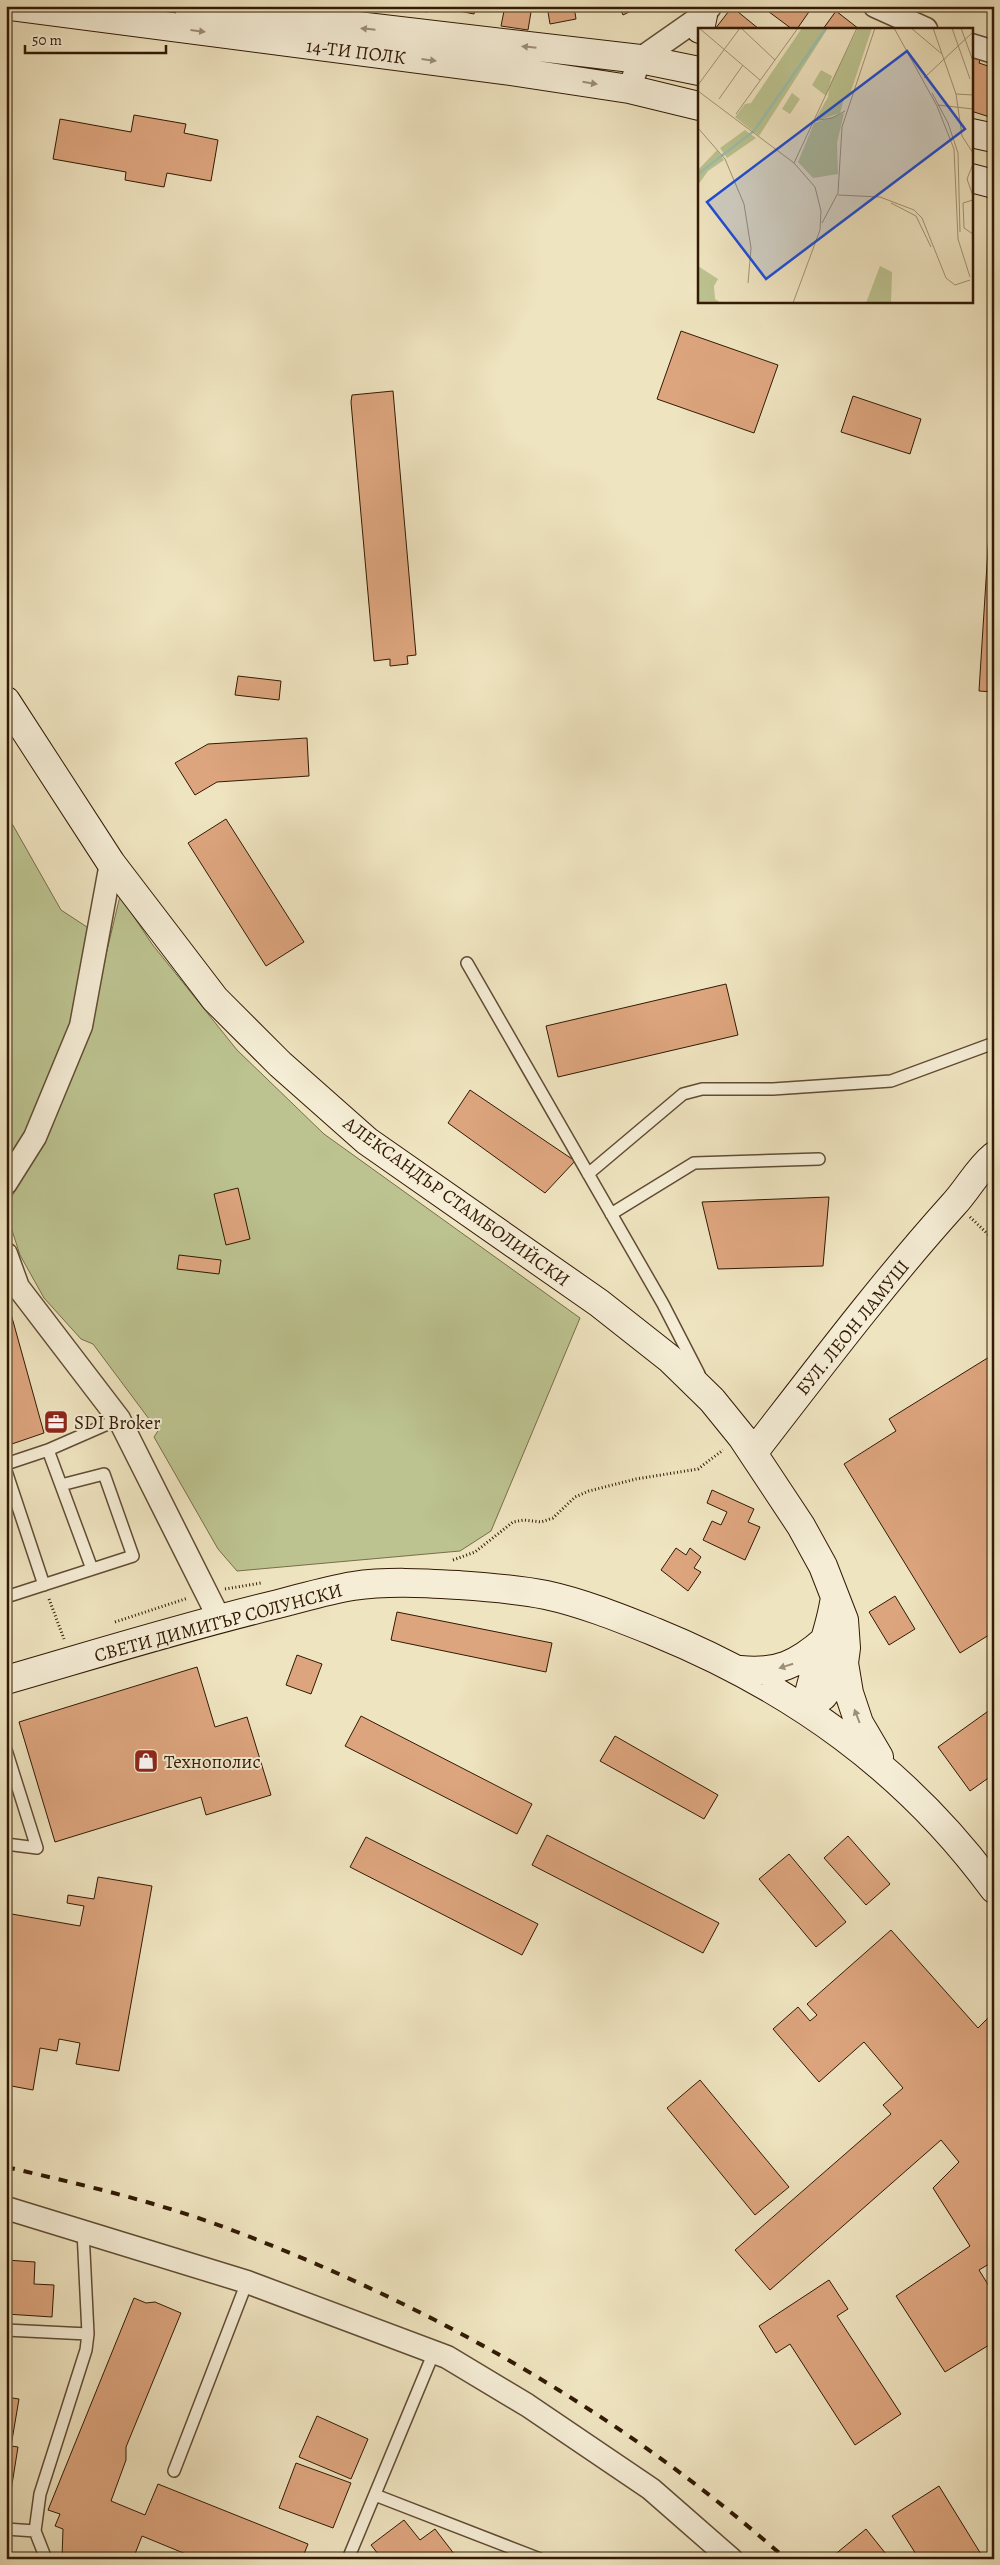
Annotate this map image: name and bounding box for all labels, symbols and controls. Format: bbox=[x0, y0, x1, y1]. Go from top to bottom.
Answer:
scale bar bbox=[25, 22, 166, 54]
one-way arrow bbox=[360, 25, 376, 33]
one-way arrow bbox=[191, 27, 207, 35]
inset map bbox=[698, 28, 972, 302]
text: 50 m bbox=[32, 30, 62, 50]
street label: 14-ТИ ПОЛК bbox=[305, 33, 407, 71]
one-way arrow bbox=[521, 43, 537, 51]
one-way arrow bbox=[421, 57, 437, 65]
one-way arrow bbox=[582, 80, 598, 88]
street label: АЛЕКСАНДЪР СТАМБОЛИЙСКИ bbox=[337, 1110, 575, 1293]
street label: БУЛ. ЛЕОН ЛАМУШ bbox=[790, 1254, 916, 1401]
office icon: SDI Broker bbox=[43, 1409, 69, 1435]
place label: SDI Broker bbox=[74, 1410, 161, 1436]
street label: СВЕТИ ДИМИТЪР СОЛУНСКИ bbox=[91, 1577, 345, 1669]
one-way arrow bbox=[779, 1663, 794, 1670]
one-way arrow bbox=[853, 1708, 861, 1723]
shop icon: Технополис bbox=[133, 1748, 159, 1774]
place label: Технополис bbox=[164, 1749, 261, 1775]

